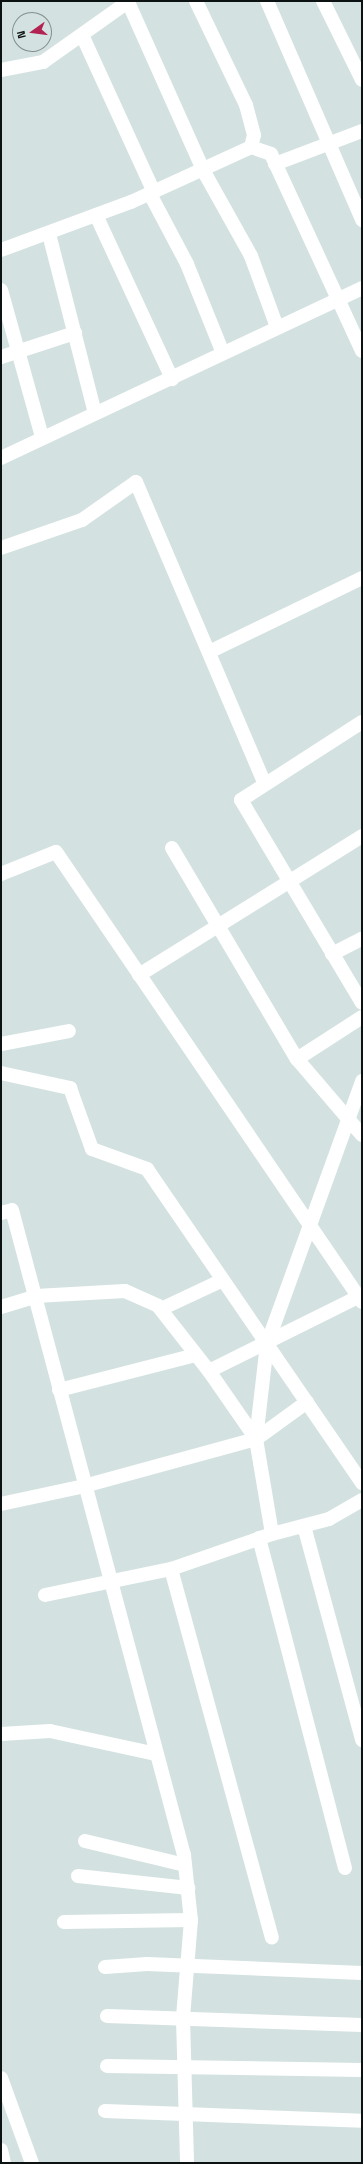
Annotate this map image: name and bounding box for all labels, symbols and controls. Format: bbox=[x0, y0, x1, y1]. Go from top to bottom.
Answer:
north arrow bbox=[12, 12, 52, 52]
text: N bbox=[14, 29, 29, 40]

